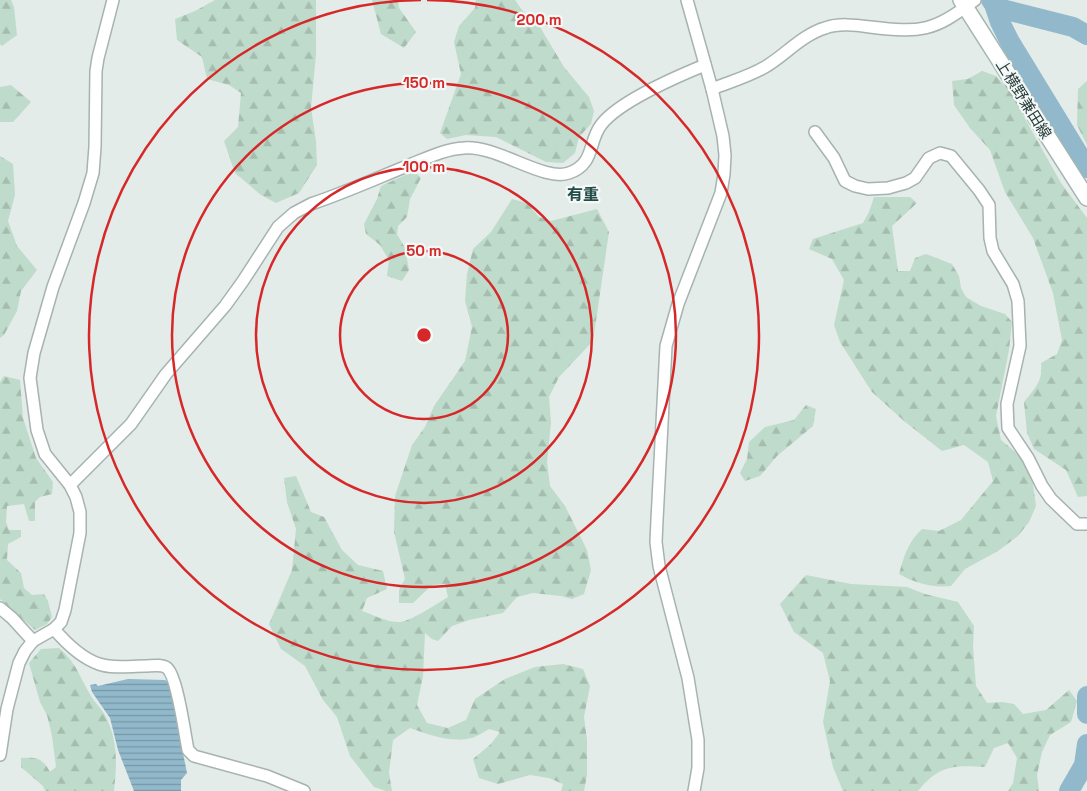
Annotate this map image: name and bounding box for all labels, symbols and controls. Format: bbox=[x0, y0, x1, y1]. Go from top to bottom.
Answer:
text: 200 m bbox=[517, 10, 561, 29]
street label: 上横野兼田線 bbox=[992, 56, 1056, 142]
text: 150 m bbox=[403, 73, 445, 92]
text: 100 m bbox=[403, 157, 445, 176]
district label: 有重 bbox=[567, 184, 599, 205]
text: 50 m bbox=[406, 241, 442, 260]
centre of rings bbox=[415, 326, 433, 344]

